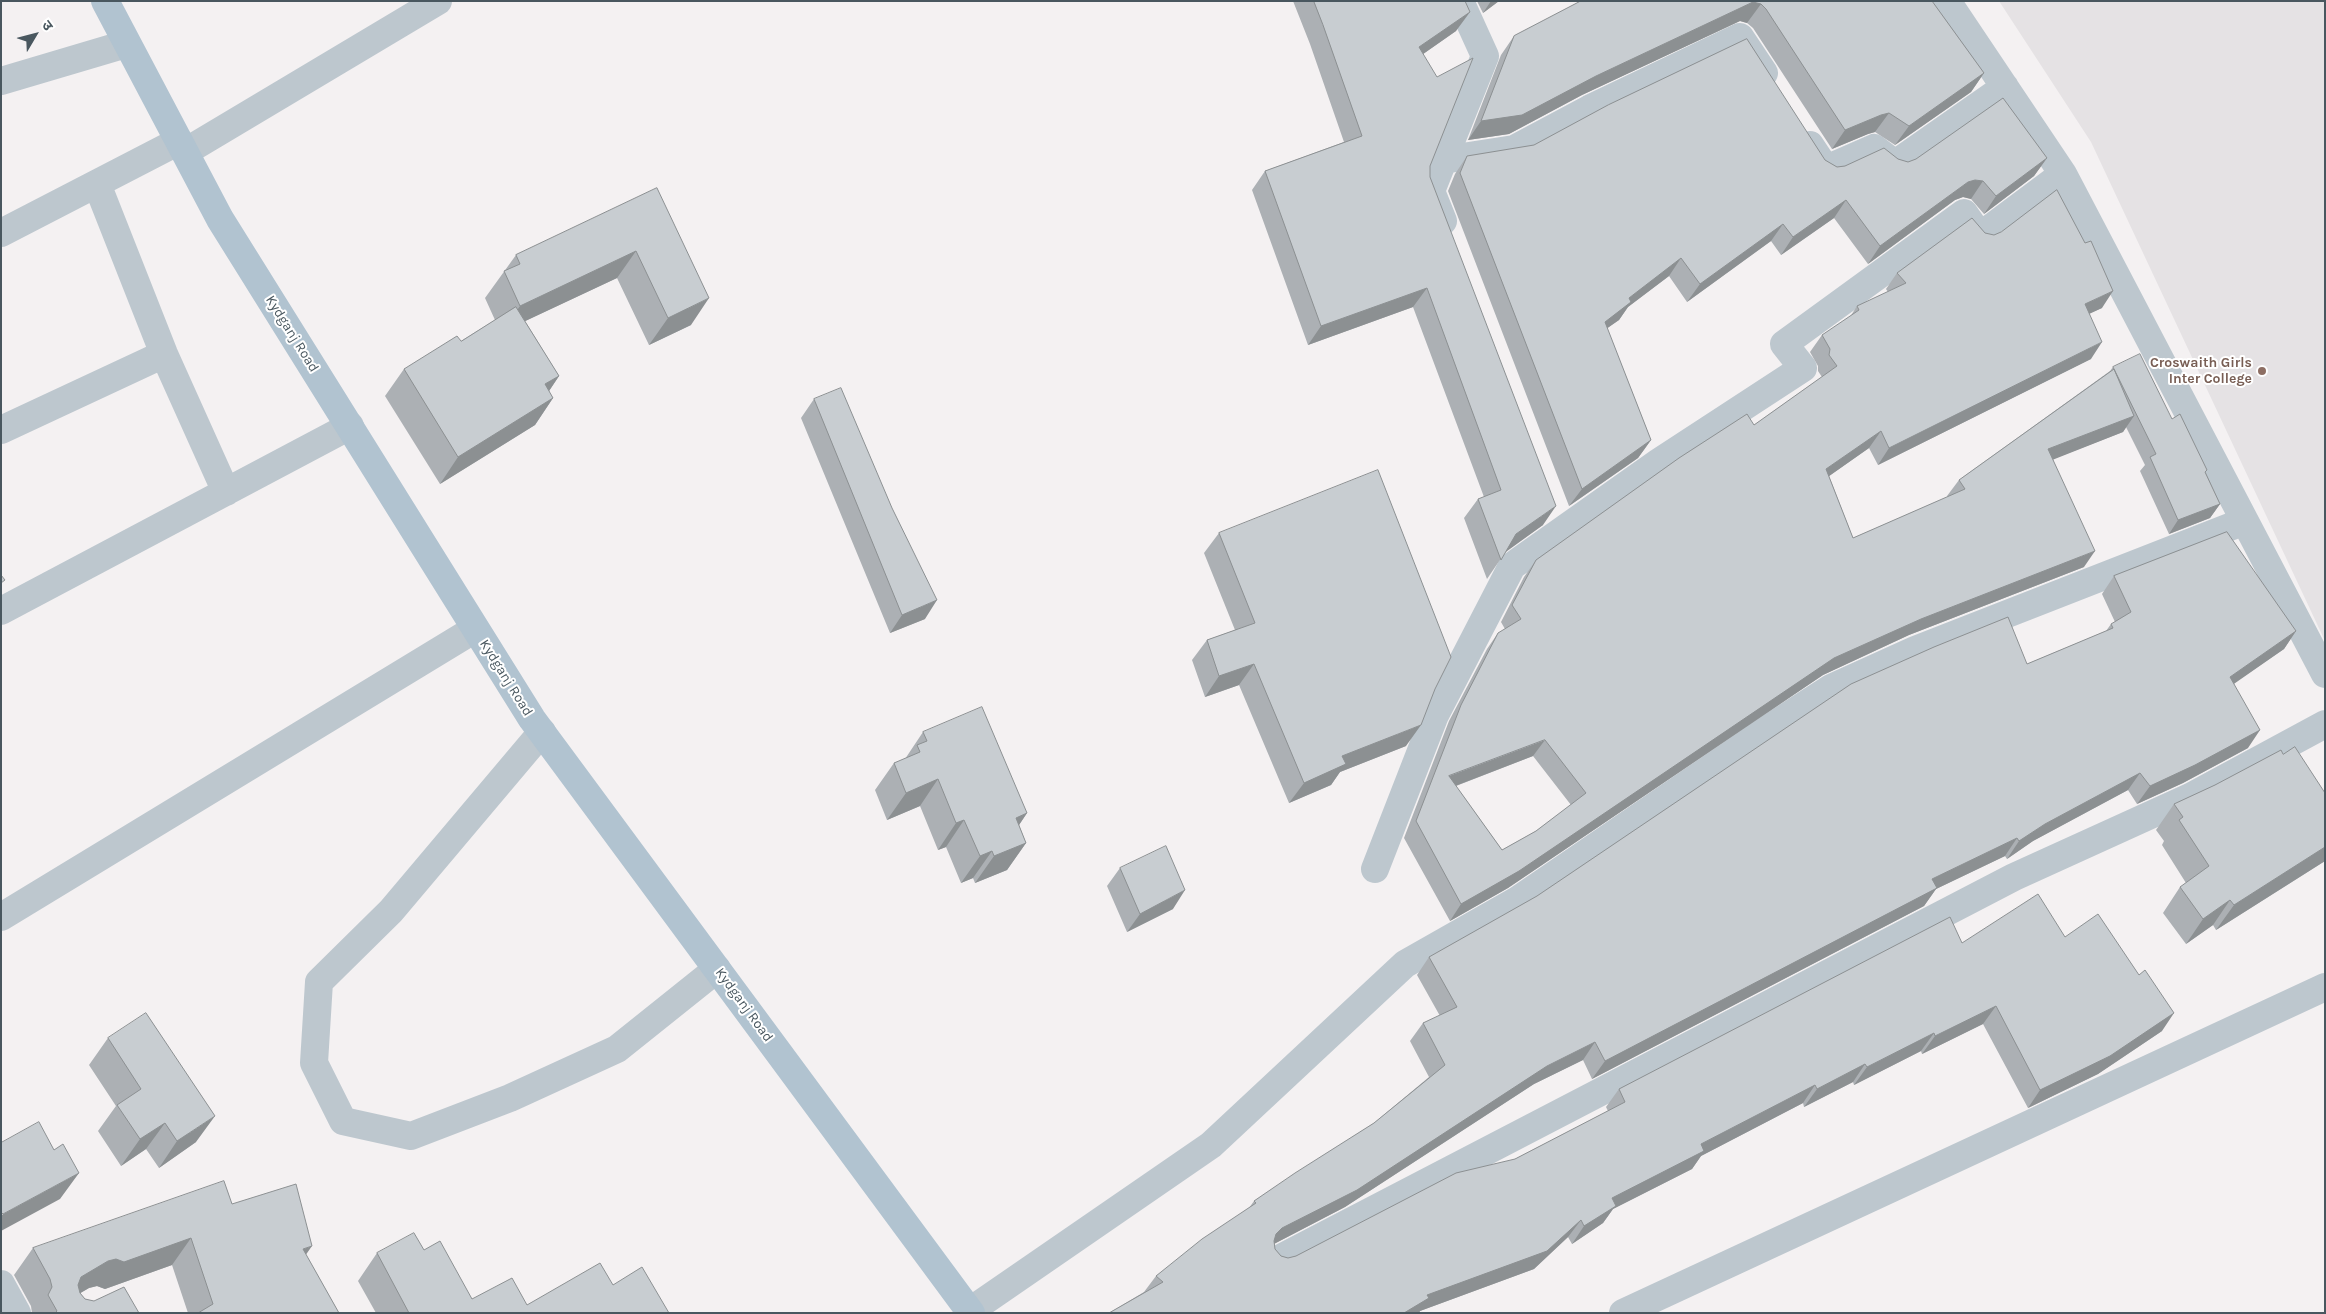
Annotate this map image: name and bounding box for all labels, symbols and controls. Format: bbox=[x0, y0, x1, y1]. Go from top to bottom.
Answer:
north arrow bbox=[10, 10, 60, 60]
text: उ bbox=[38, 17, 57, 34]
street label: Kydganj Road bbox=[262, 293, 322, 375]
place label: Croswaith Girls Inter College bbox=[2150, 355, 2252, 388]
marker: Croswaith Girls Inter College bbox=[2256, 365, 2268, 377]
street label: Kydganj Road bbox=[476, 637, 536, 719]
street label: Kydganj Road bbox=[712, 965, 776, 1045]

